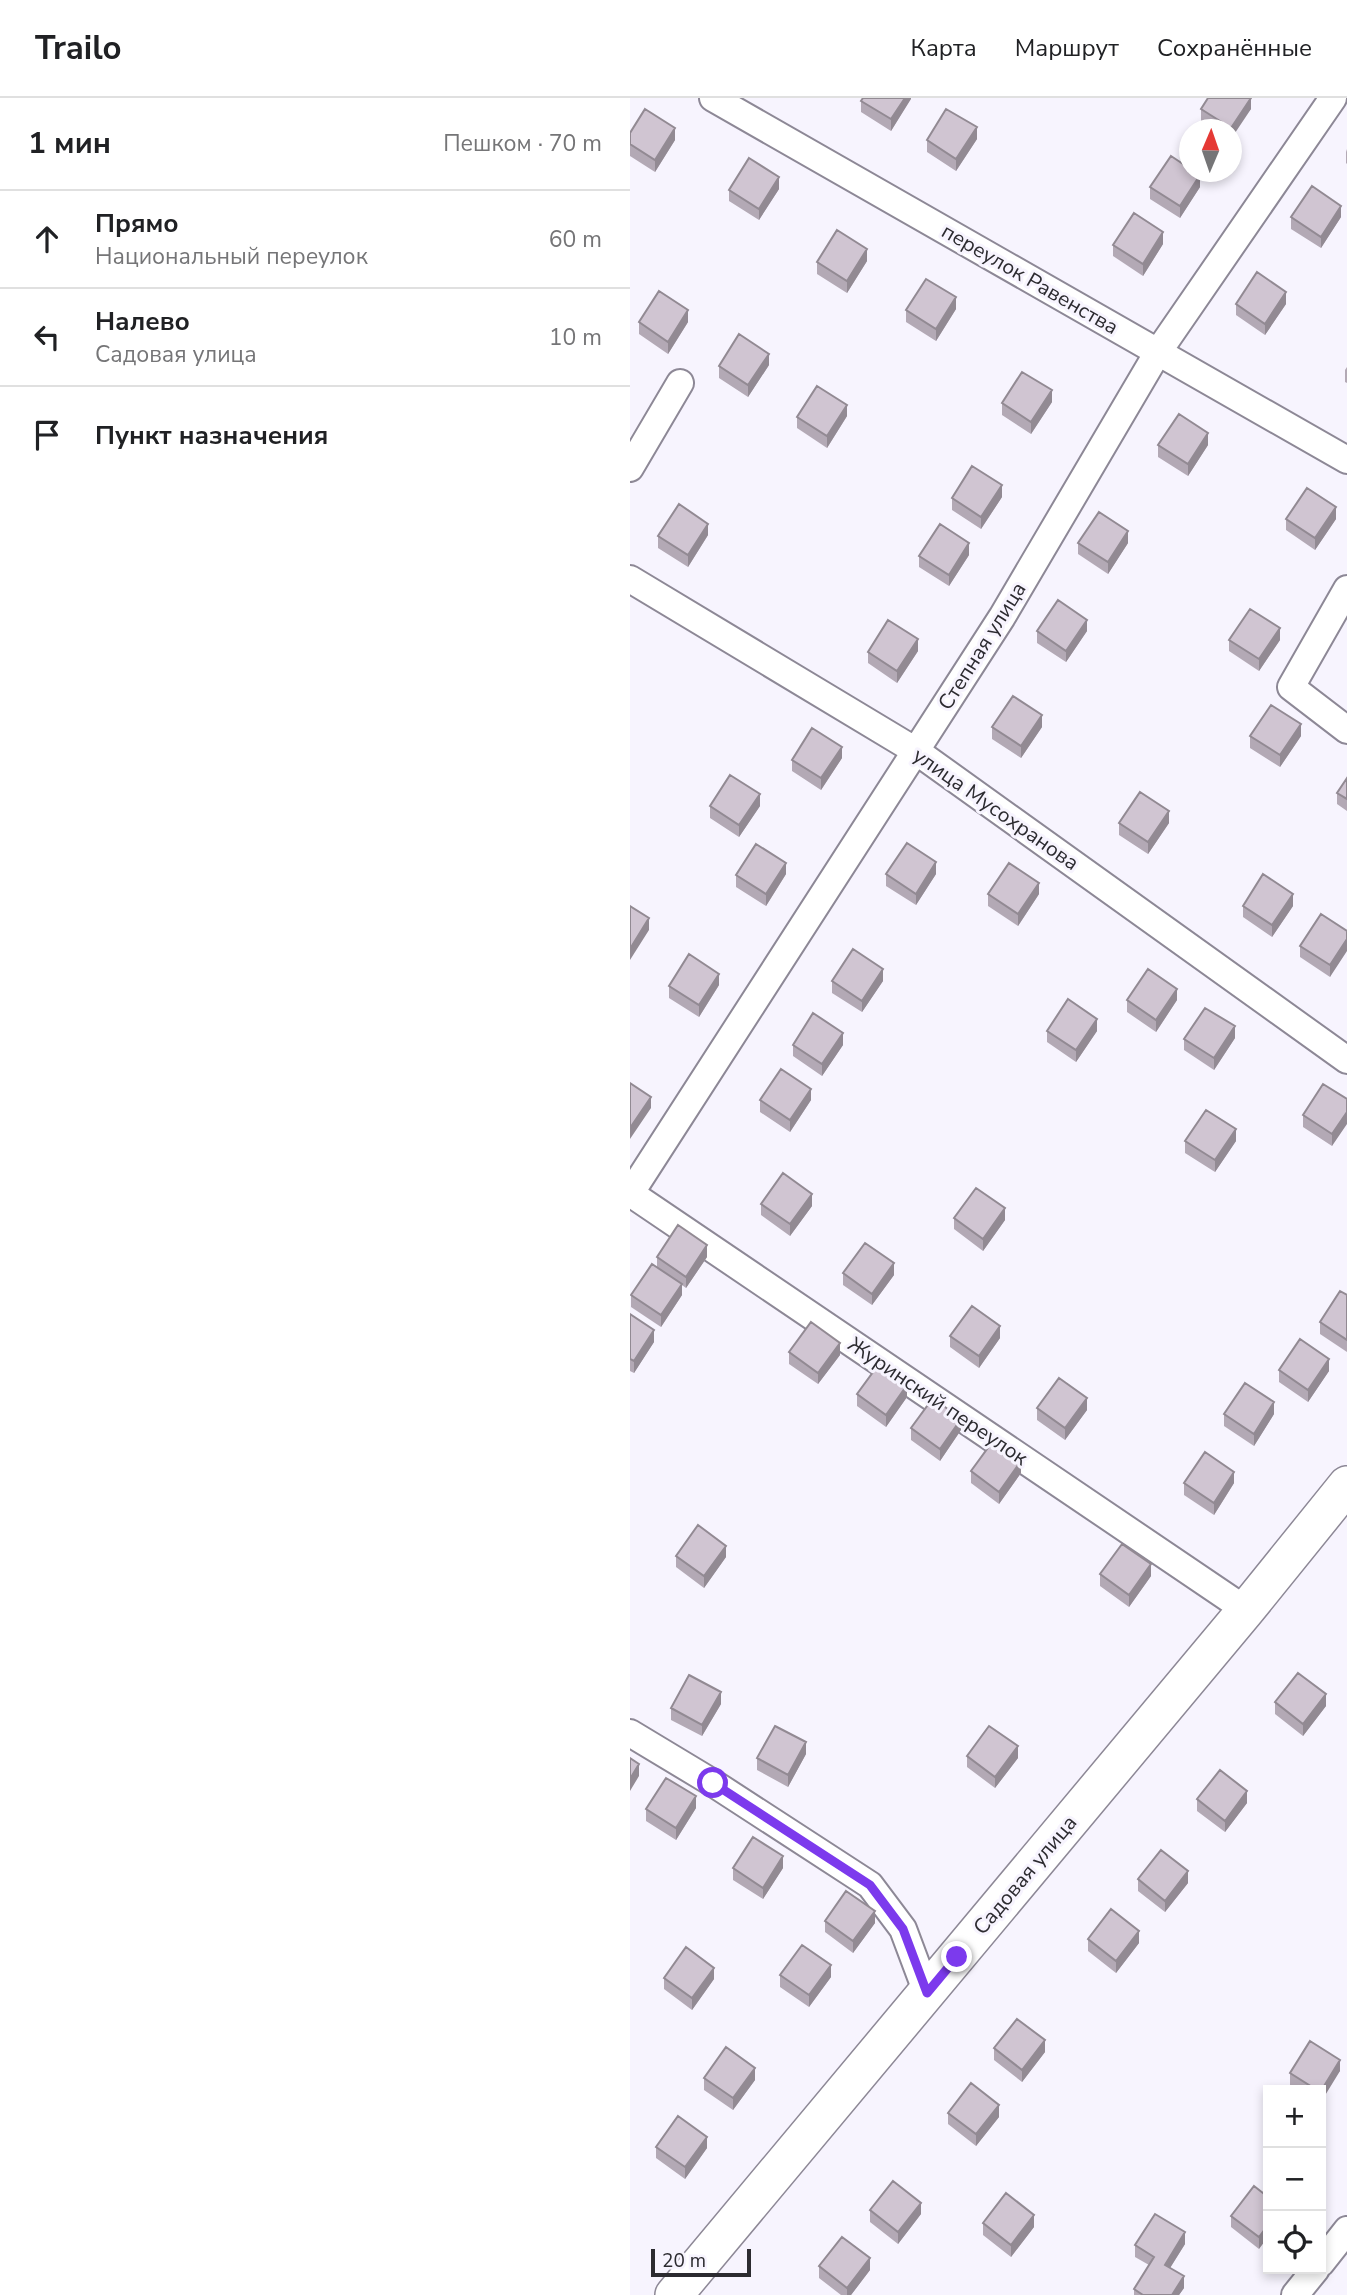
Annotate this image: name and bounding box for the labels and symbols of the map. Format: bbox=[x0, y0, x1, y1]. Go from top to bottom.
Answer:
north arrow bbox=[1179, 119, 1242, 182]
street label: переулок Равенства bbox=[937, 217, 1123, 341]
street label: Степная улица bbox=[931, 577, 1033, 715]
street label: улица Мусохранова bbox=[908, 741, 1084, 877]
street label: Журинский переулок bbox=[843, 1330, 1034, 1472]
route start bbox=[697, 1767, 728, 1798]
street label: Садовая улица bbox=[967, 1809, 1083, 1941]
route end bbox=[941, 1941, 972, 1972]
scale bar bbox=[651, 2246, 751, 2278]

